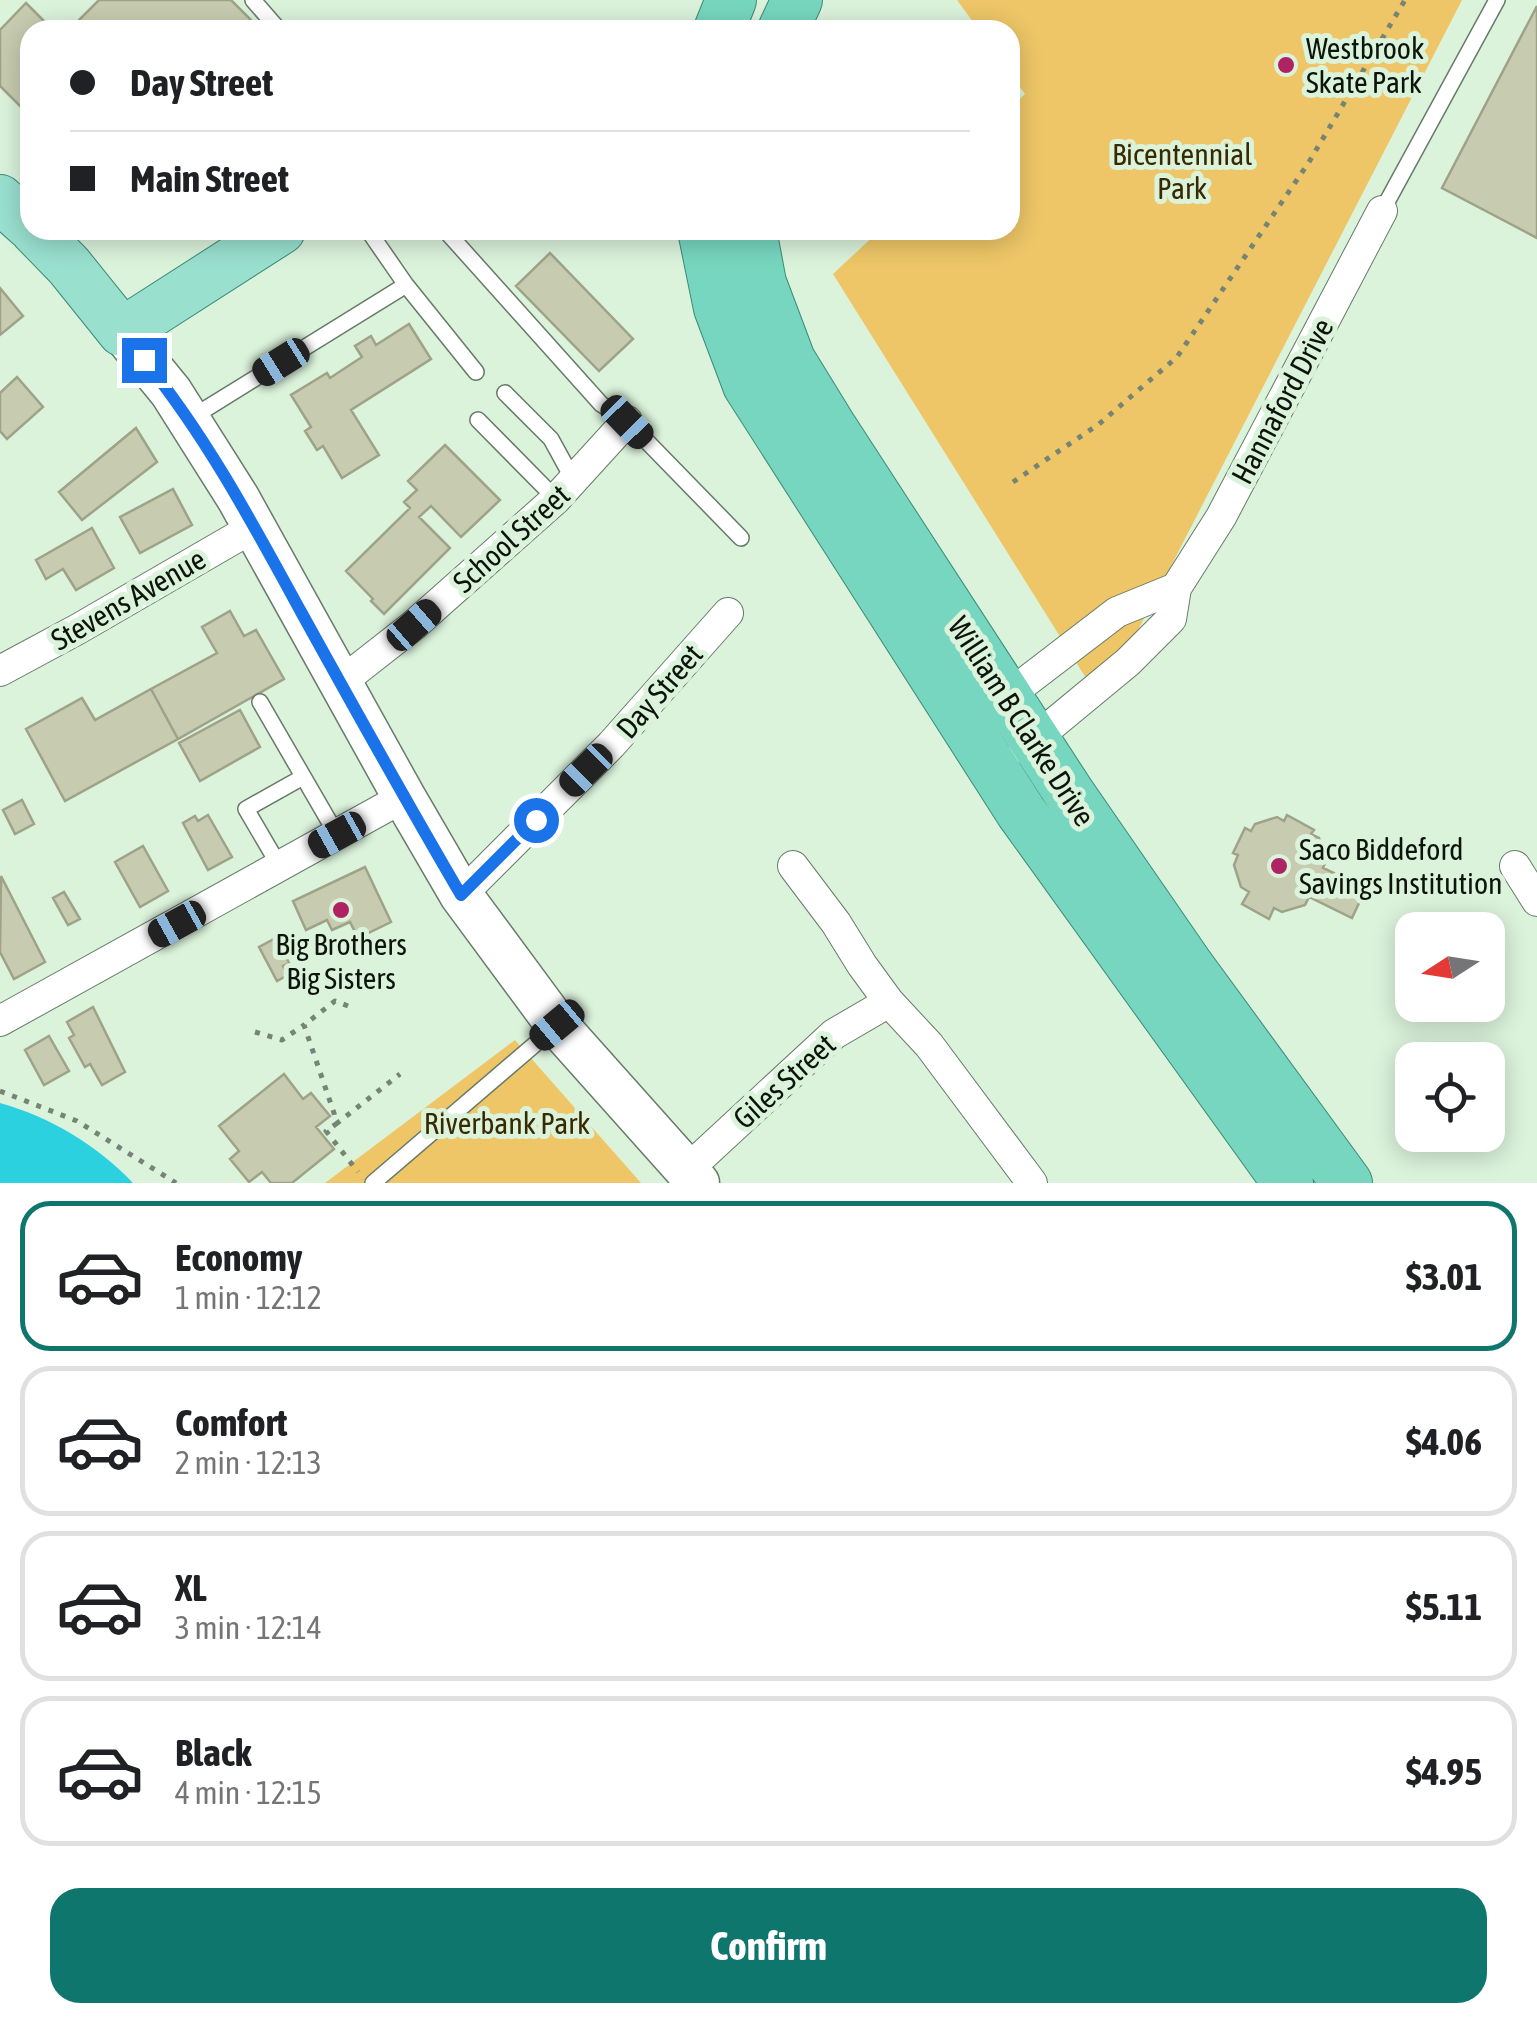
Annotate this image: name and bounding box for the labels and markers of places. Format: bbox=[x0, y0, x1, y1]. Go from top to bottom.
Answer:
place label: Westbrook Skate Park bbox=[1306, 31, 1424, 99]
marker: Westbrook Skate Park bbox=[1275, 54, 1297, 76]
place label: Saco Biddeford Savings Institution bbox=[1299, 832, 1503, 900]
marker: Saco Biddeford Savings Institution bbox=[1268, 855, 1290, 877]
marker: Big Brothers Big Sisters bbox=[330, 899, 352, 921]
place label: Big Brothers Big Sisters bbox=[275, 927, 407, 995]

